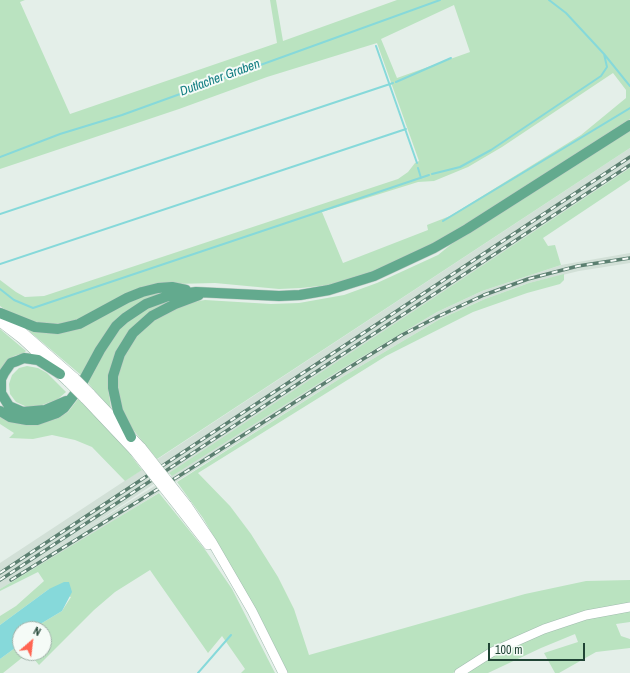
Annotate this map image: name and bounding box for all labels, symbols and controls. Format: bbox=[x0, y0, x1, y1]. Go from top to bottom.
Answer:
water label: Dutlacher Graben bbox=[178, 56, 262, 100]
north arrow bbox=[12, 621, 52, 661]
text: N bbox=[31, 624, 43, 639]
scale bar bbox=[490, 635, 587, 661]
text: 100 m bbox=[495, 642, 522, 658]

